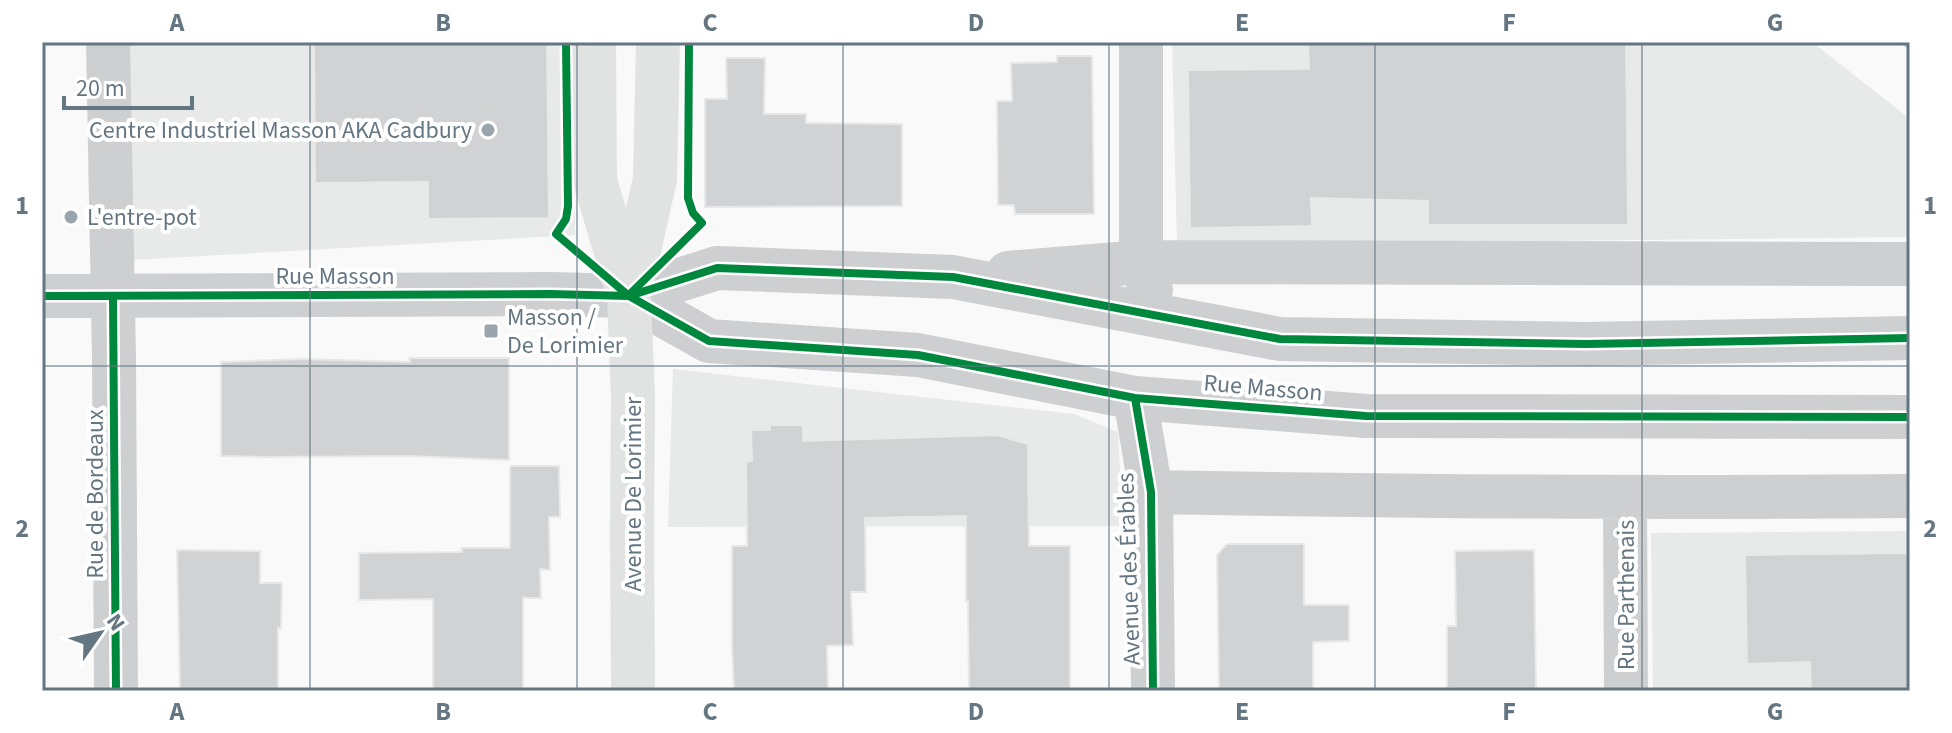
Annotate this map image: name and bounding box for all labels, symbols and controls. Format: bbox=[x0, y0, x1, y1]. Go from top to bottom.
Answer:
text: A bbox=[169, 4, 186, 41]
text: B bbox=[435, 4, 451, 41]
text: C bbox=[702, 4, 718, 41]
text: D bbox=[968, 4, 984, 41]
text: E bbox=[1235, 4, 1249, 41]
text: F bbox=[1502, 4, 1516, 41]
text: G bbox=[1767, 4, 1783, 41]
scale bar bbox=[64, 60, 192, 110]
text: 20 m bbox=[76, 71, 125, 106]
place label: Centre Industriel Masson AKA Cadbury bbox=[89, 113, 472, 148]
marker: Centre Industriel Masson AKA Cadbury bbox=[479, 121, 497, 139]
text: 1 bbox=[15, 187, 29, 224]
text: 1 bbox=[1923, 187, 1937, 224]
place label: L'entre-pot bbox=[87, 200, 197, 235]
marker: L'entre-pot bbox=[62, 208, 80, 226]
street label: Rue Masson bbox=[275, 259, 395, 294]
place label: Masson / De Lorimier bbox=[507, 300, 624, 363]
marker: Masson / De Lorimier bbox=[482, 322, 500, 340]
street label: Rue Masson bbox=[1202, 365, 1324, 411]
street label: Avenue De Lorimier bbox=[616, 396, 651, 591]
street label: Rue de Bordeaux bbox=[78, 409, 113, 579]
street label: Avenue des Érables bbox=[1108, 472, 1150, 666]
text: 2 bbox=[15, 510, 29, 547]
text: 2 bbox=[1923, 510, 1937, 547]
street label: Rue Parthenais bbox=[1609, 520, 1644, 670]
north arrow bbox=[60, 593, 140, 673]
text: N bbox=[98, 607, 133, 637]
text: A bbox=[169, 693, 186, 730]
text: B bbox=[435, 693, 451, 730]
text: C bbox=[702, 693, 718, 730]
text: D bbox=[968, 693, 984, 730]
text: E bbox=[1235, 693, 1249, 730]
text: F bbox=[1502, 693, 1516, 730]
text: G bbox=[1767, 693, 1783, 730]

